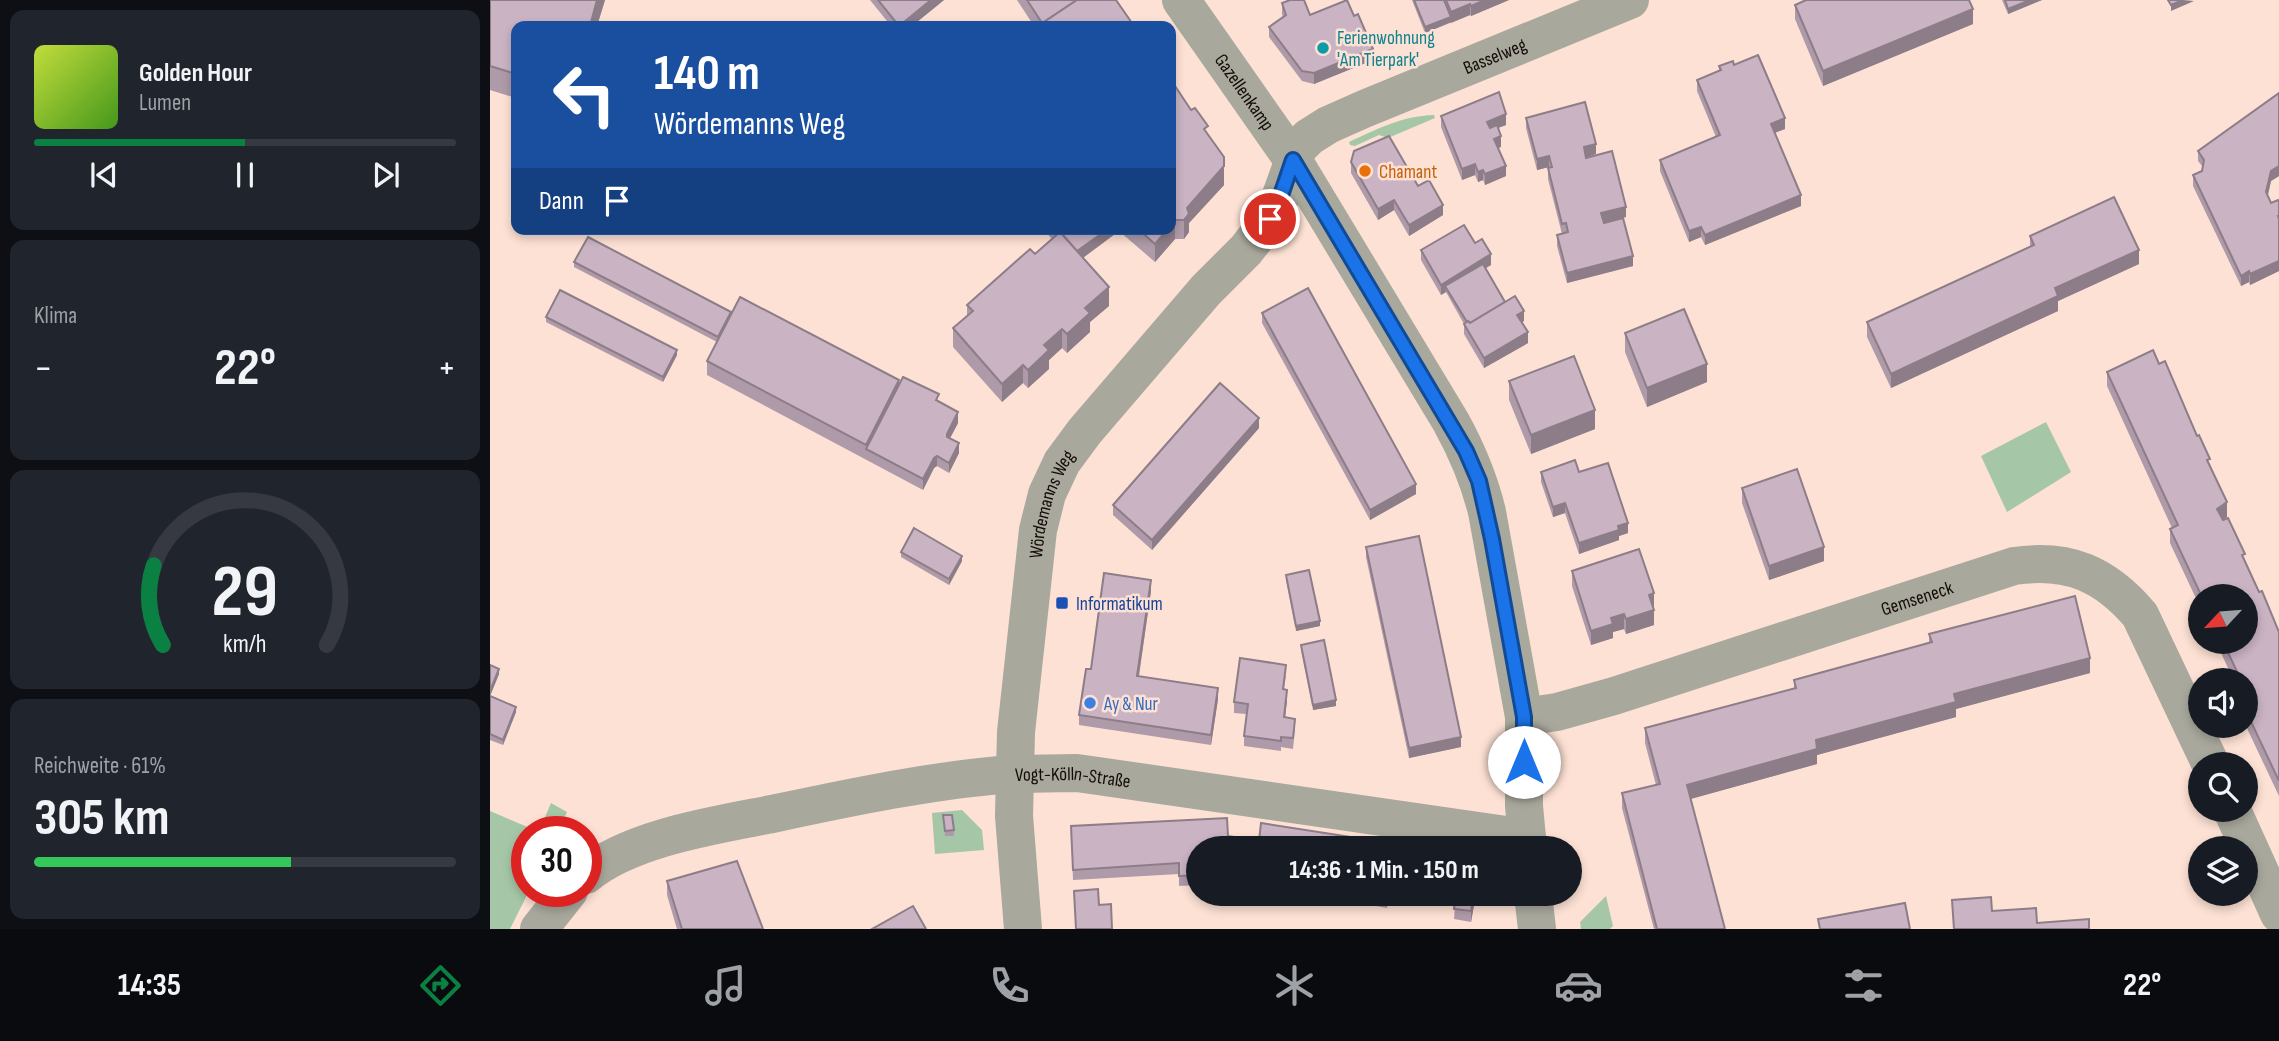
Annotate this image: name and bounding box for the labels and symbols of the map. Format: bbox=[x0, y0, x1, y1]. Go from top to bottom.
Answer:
place label: Ferienwohnung 'Am Tierpark' bbox=[1337, 27, 1435, 72]
street label: Basselweg bbox=[1460, 34, 1530, 80]
marker: Ferienwohnung 'Am Tierpark' bbox=[1315, 40, 1331, 56]
street label: Gazellenkamp bbox=[1209, 50, 1279, 135]
place label: Chamant bbox=[1379, 161, 1437, 184]
marker: Chamant bbox=[1357, 163, 1373, 179]
pin bbox=[1240, 189, 1300, 249]
street label: Wördemanns Weg bbox=[1025, 445, 1080, 560]
street label: Gemseneck bbox=[1878, 576, 1957, 621]
north arrow bbox=[2188, 584, 2258, 654]
place label: Informatikum bbox=[1076, 593, 1163, 616]
marker: Informatikum bbox=[1054, 595, 1070, 611]
place label: Ay & Nur bbox=[1103, 693, 1159, 716]
marker: Ay & Nur bbox=[1082, 695, 1098, 711]
position arrow bbox=[1487, 725, 1561, 799]
street label: Vogt-Kölln-Straße bbox=[1015, 763, 1132, 794]
speed limit sign: 30 bbox=[511, 816, 602, 907]

